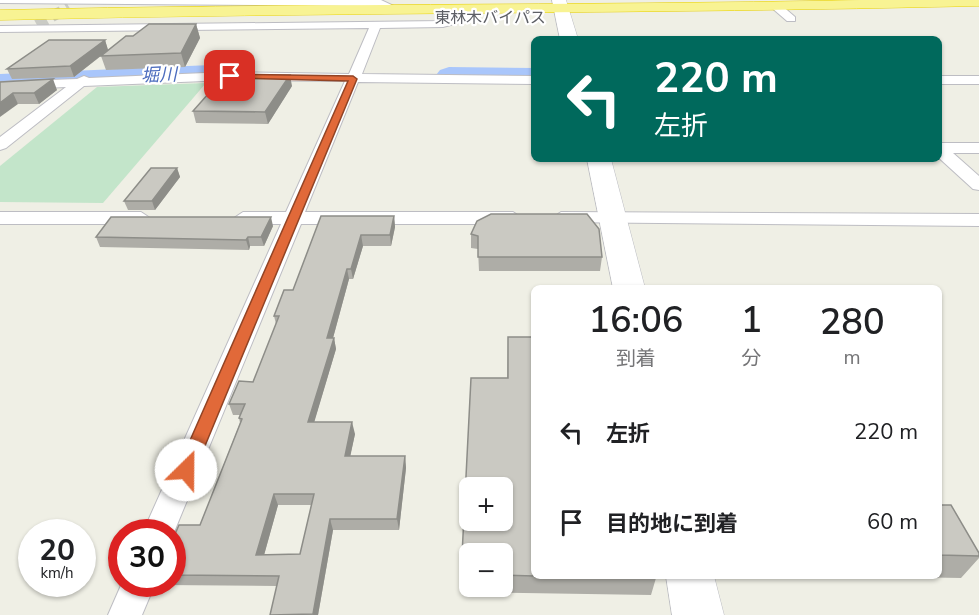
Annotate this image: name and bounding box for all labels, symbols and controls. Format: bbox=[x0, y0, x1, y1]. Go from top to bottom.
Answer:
street label: 東林木バイパス bbox=[434, 7, 546, 29]
pin bbox=[204, 50, 255, 101]
text: 220 m bbox=[654, 50, 778, 107]
icon: arrive bbox=[213, 59, 246, 92]
icon: left bbox=[555, 60, 633, 138]
water label: 堀川 bbox=[141, 62, 179, 88]
text: 左折 bbox=[654, 108, 708, 145]
text: 16:06 bbox=[588, 296, 683, 345]
text: 1 bbox=[741, 296, 762, 345]
text: 280 bbox=[820, 298, 885, 347]
text: m bbox=[844, 344, 861, 371]
text: 到着 bbox=[616, 345, 656, 372]
text: 分 bbox=[742, 345, 762, 372]
icon: left bbox=[555, 416, 588, 449]
text: 220 m bbox=[854, 417, 918, 447]
text: 左折 bbox=[606, 419, 650, 449]
position arrow bbox=[154, 438, 218, 502]
map controls bbox=[459, 477, 513, 597]
button: + bbox=[459, 477, 513, 531]
icon: arrive bbox=[555, 506, 588, 539]
text: 60 m bbox=[867, 507, 918, 537]
text: 目的地に到着 bbox=[606, 509, 738, 539]
speed limit sign: 30 bbox=[108, 519, 186, 597]
text: 20 bbox=[39, 530, 75, 571]
button: − bbox=[459, 543, 513, 597]
text: km/h bbox=[40, 563, 74, 583]

